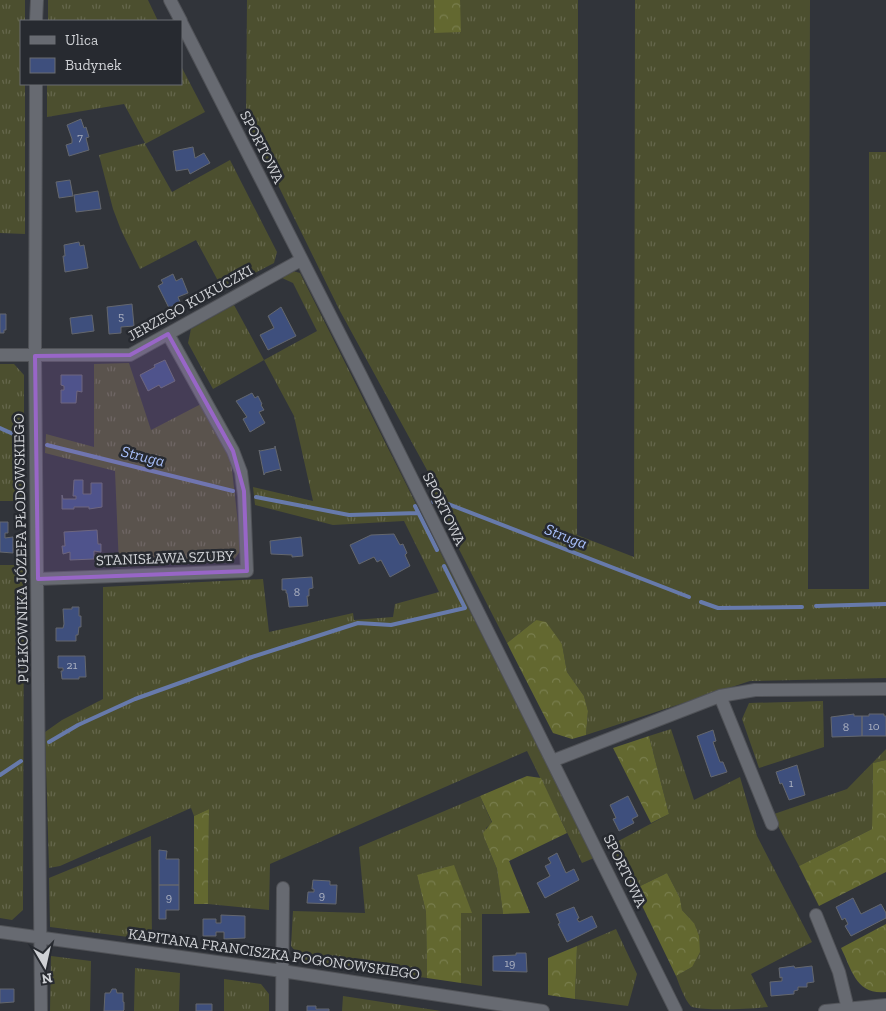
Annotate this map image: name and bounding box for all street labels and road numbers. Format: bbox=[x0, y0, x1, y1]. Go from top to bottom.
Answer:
street label: SPORTOWA bbox=[236, 108, 288, 187]
street label: JERZEGO KUKUCZKI bbox=[124, 261, 256, 345]
street label: PUŁKOWNIKA JÓZEFA PŁODOWSKIEGO bbox=[10, 413, 32, 683]
street label: SPORTOWA bbox=[419, 469, 470, 549]
street label: STANISŁAWA SZUBY bbox=[96, 547, 235, 569]
street label: SPORTOWA bbox=[600, 831, 651, 911]
street label: KAPITANA FRANCISZKA POGONOWSKIEGO bbox=[127, 925, 421, 983]

